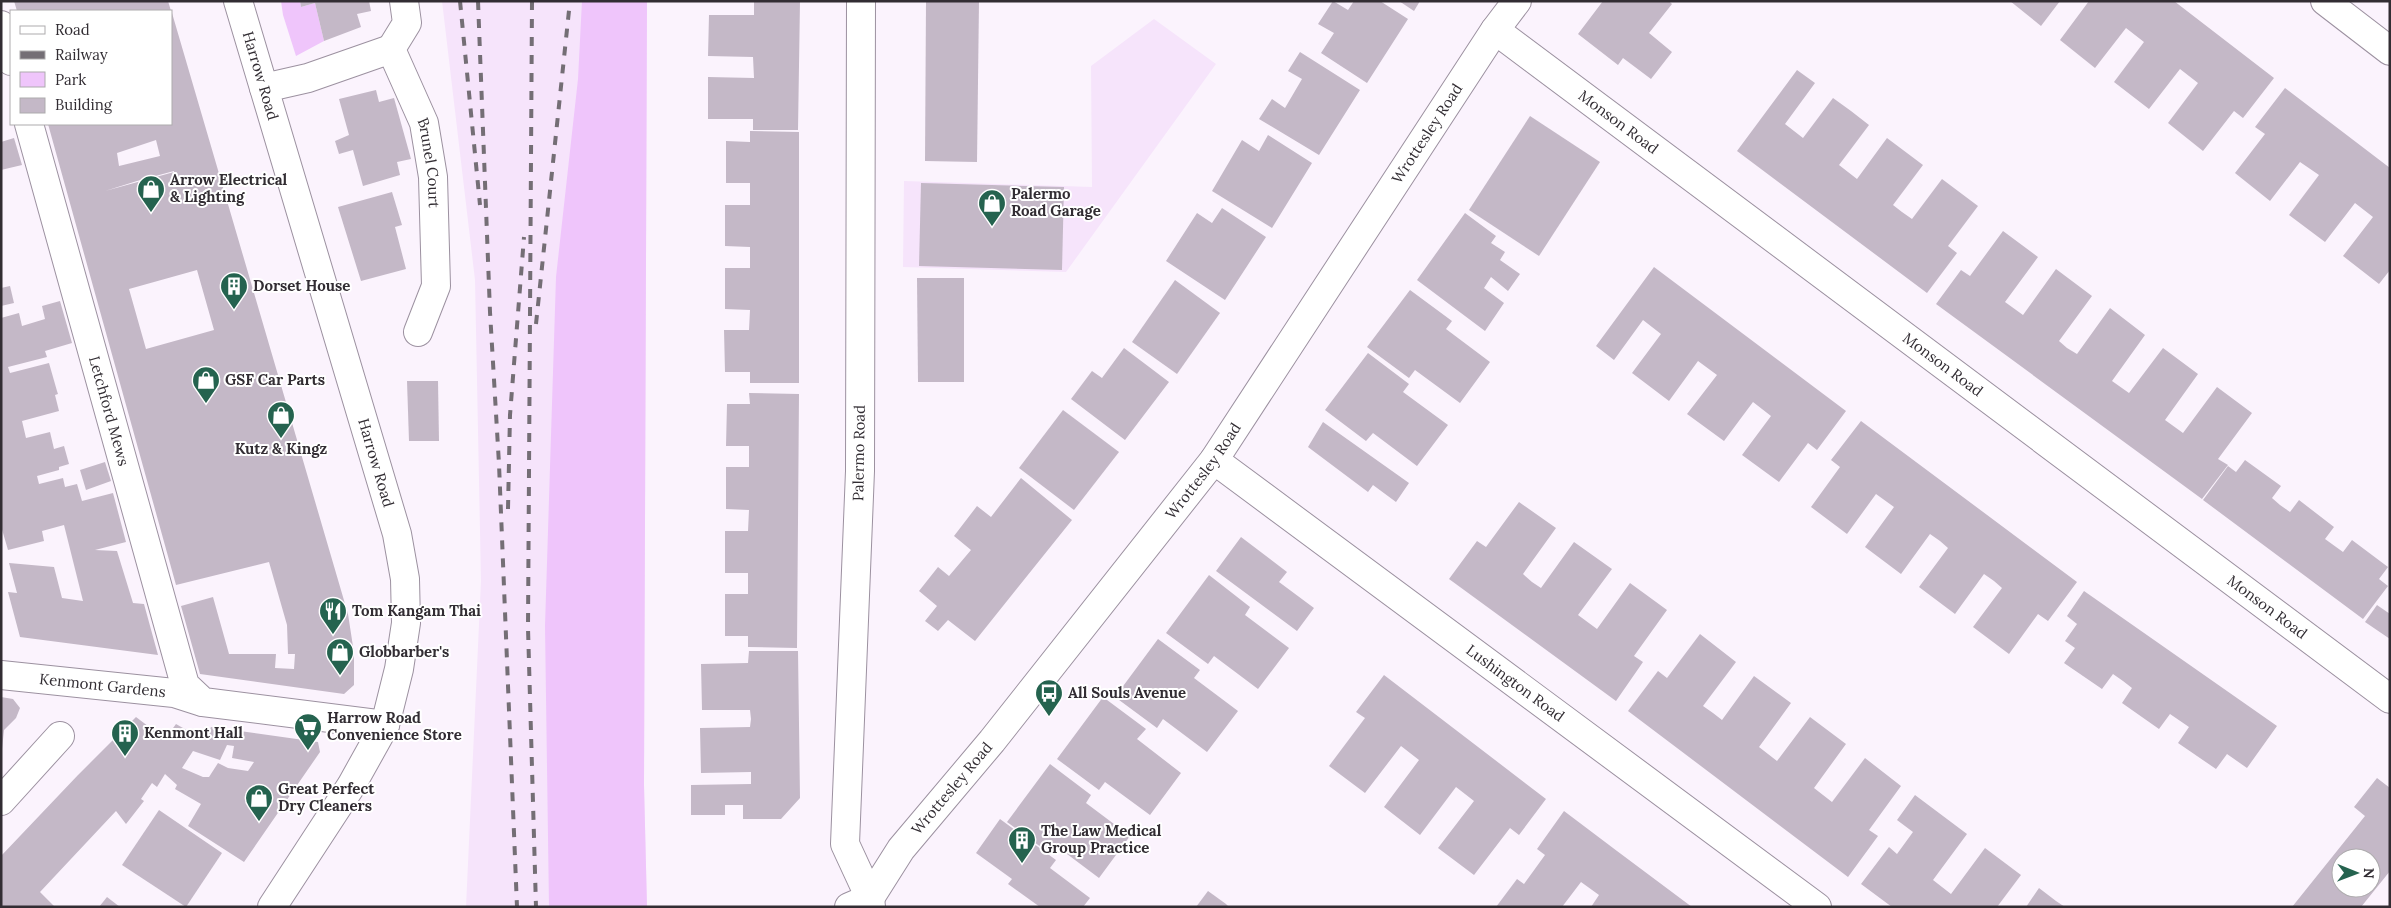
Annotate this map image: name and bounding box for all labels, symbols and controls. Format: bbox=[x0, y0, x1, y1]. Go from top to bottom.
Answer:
legend bbox=[10, 10, 172, 125]
text: Road bbox=[55, 20, 90, 39]
street label: Harrow Road bbox=[239, 29, 283, 122]
text: Railway bbox=[55, 45, 108, 64]
text: Park bbox=[55, 70, 86, 89]
street label: Wrottesley Road bbox=[1387, 80, 1466, 187]
street label: Monson Road bbox=[1575, 86, 1662, 158]
text: Building bbox=[55, 95, 113, 114]
street label: Brunel Court bbox=[414, 114, 444, 208]
place label: Arrow Electrical & Lighting bbox=[170, 170, 288, 206]
shop icon: Arrow Electrical & Lighting bbox=[136, 174, 166, 213]
place label: Palermo Road Garage bbox=[1011, 184, 1101, 220]
shop icon: Palermo Road Garage bbox=[977, 188, 1007, 227]
building icon: Dorset House bbox=[219, 271, 249, 310]
place label: Dorset House bbox=[253, 276, 350, 295]
street label: Monson Road bbox=[1899, 328, 1987, 400]
street label: Letchford Mews bbox=[85, 354, 134, 468]
shop icon: GSF Car Parts bbox=[191, 365, 221, 404]
place label: GSF Car Parts bbox=[225, 370, 325, 389]
shop icon: Kutz & Kingz bbox=[266, 400, 296, 439]
street label: Palermo Road bbox=[848, 405, 869, 501]
street label: Harrow Road bbox=[354, 416, 398, 509]
street label: Wrottesley Road bbox=[1161, 419, 1245, 523]
place label: Kutz & Kingz bbox=[235, 439, 328, 458]
street label: Monson Road bbox=[2224, 571, 2311, 643]
restaurant icon: Tom Kangam Thai bbox=[318, 596, 348, 635]
place label: Tom Kangam Thai bbox=[352, 601, 481, 620]
shop icon: Globbarber's bbox=[325, 637, 355, 676]
street label: Lushington Road bbox=[1463, 640, 1569, 726]
place label: Globbarber's bbox=[359, 642, 449, 661]
street label: Kenmont Gardens bbox=[38, 669, 167, 701]
bus stop icon: All Souls Avenue bbox=[1034, 678, 1064, 717]
place label: All Souls Avenue bbox=[1068, 683, 1186, 702]
place label: Harrow Road Convenience Store bbox=[327, 708, 462, 744]
supermarket icon: Harrow Road Convenience Store bbox=[293, 712, 323, 751]
building icon: Kenmont Hall bbox=[110, 718, 140, 757]
place label: Kenmont Hall bbox=[144, 723, 243, 742]
street label: Wrottesley Road bbox=[907, 738, 996, 838]
place label: Great Perfect Dry Cleaners bbox=[278, 779, 375, 815]
shop icon: Great Perfect Dry Cleaners bbox=[244, 783, 274, 822]
place label: The Law Medical Group Practice bbox=[1041, 821, 1162, 857]
building icon: The Law Medical Group Practice bbox=[1007, 825, 1037, 864]
north arrow bbox=[2331, 848, 2381, 898]
text: N bbox=[2360, 868, 2378, 879]

